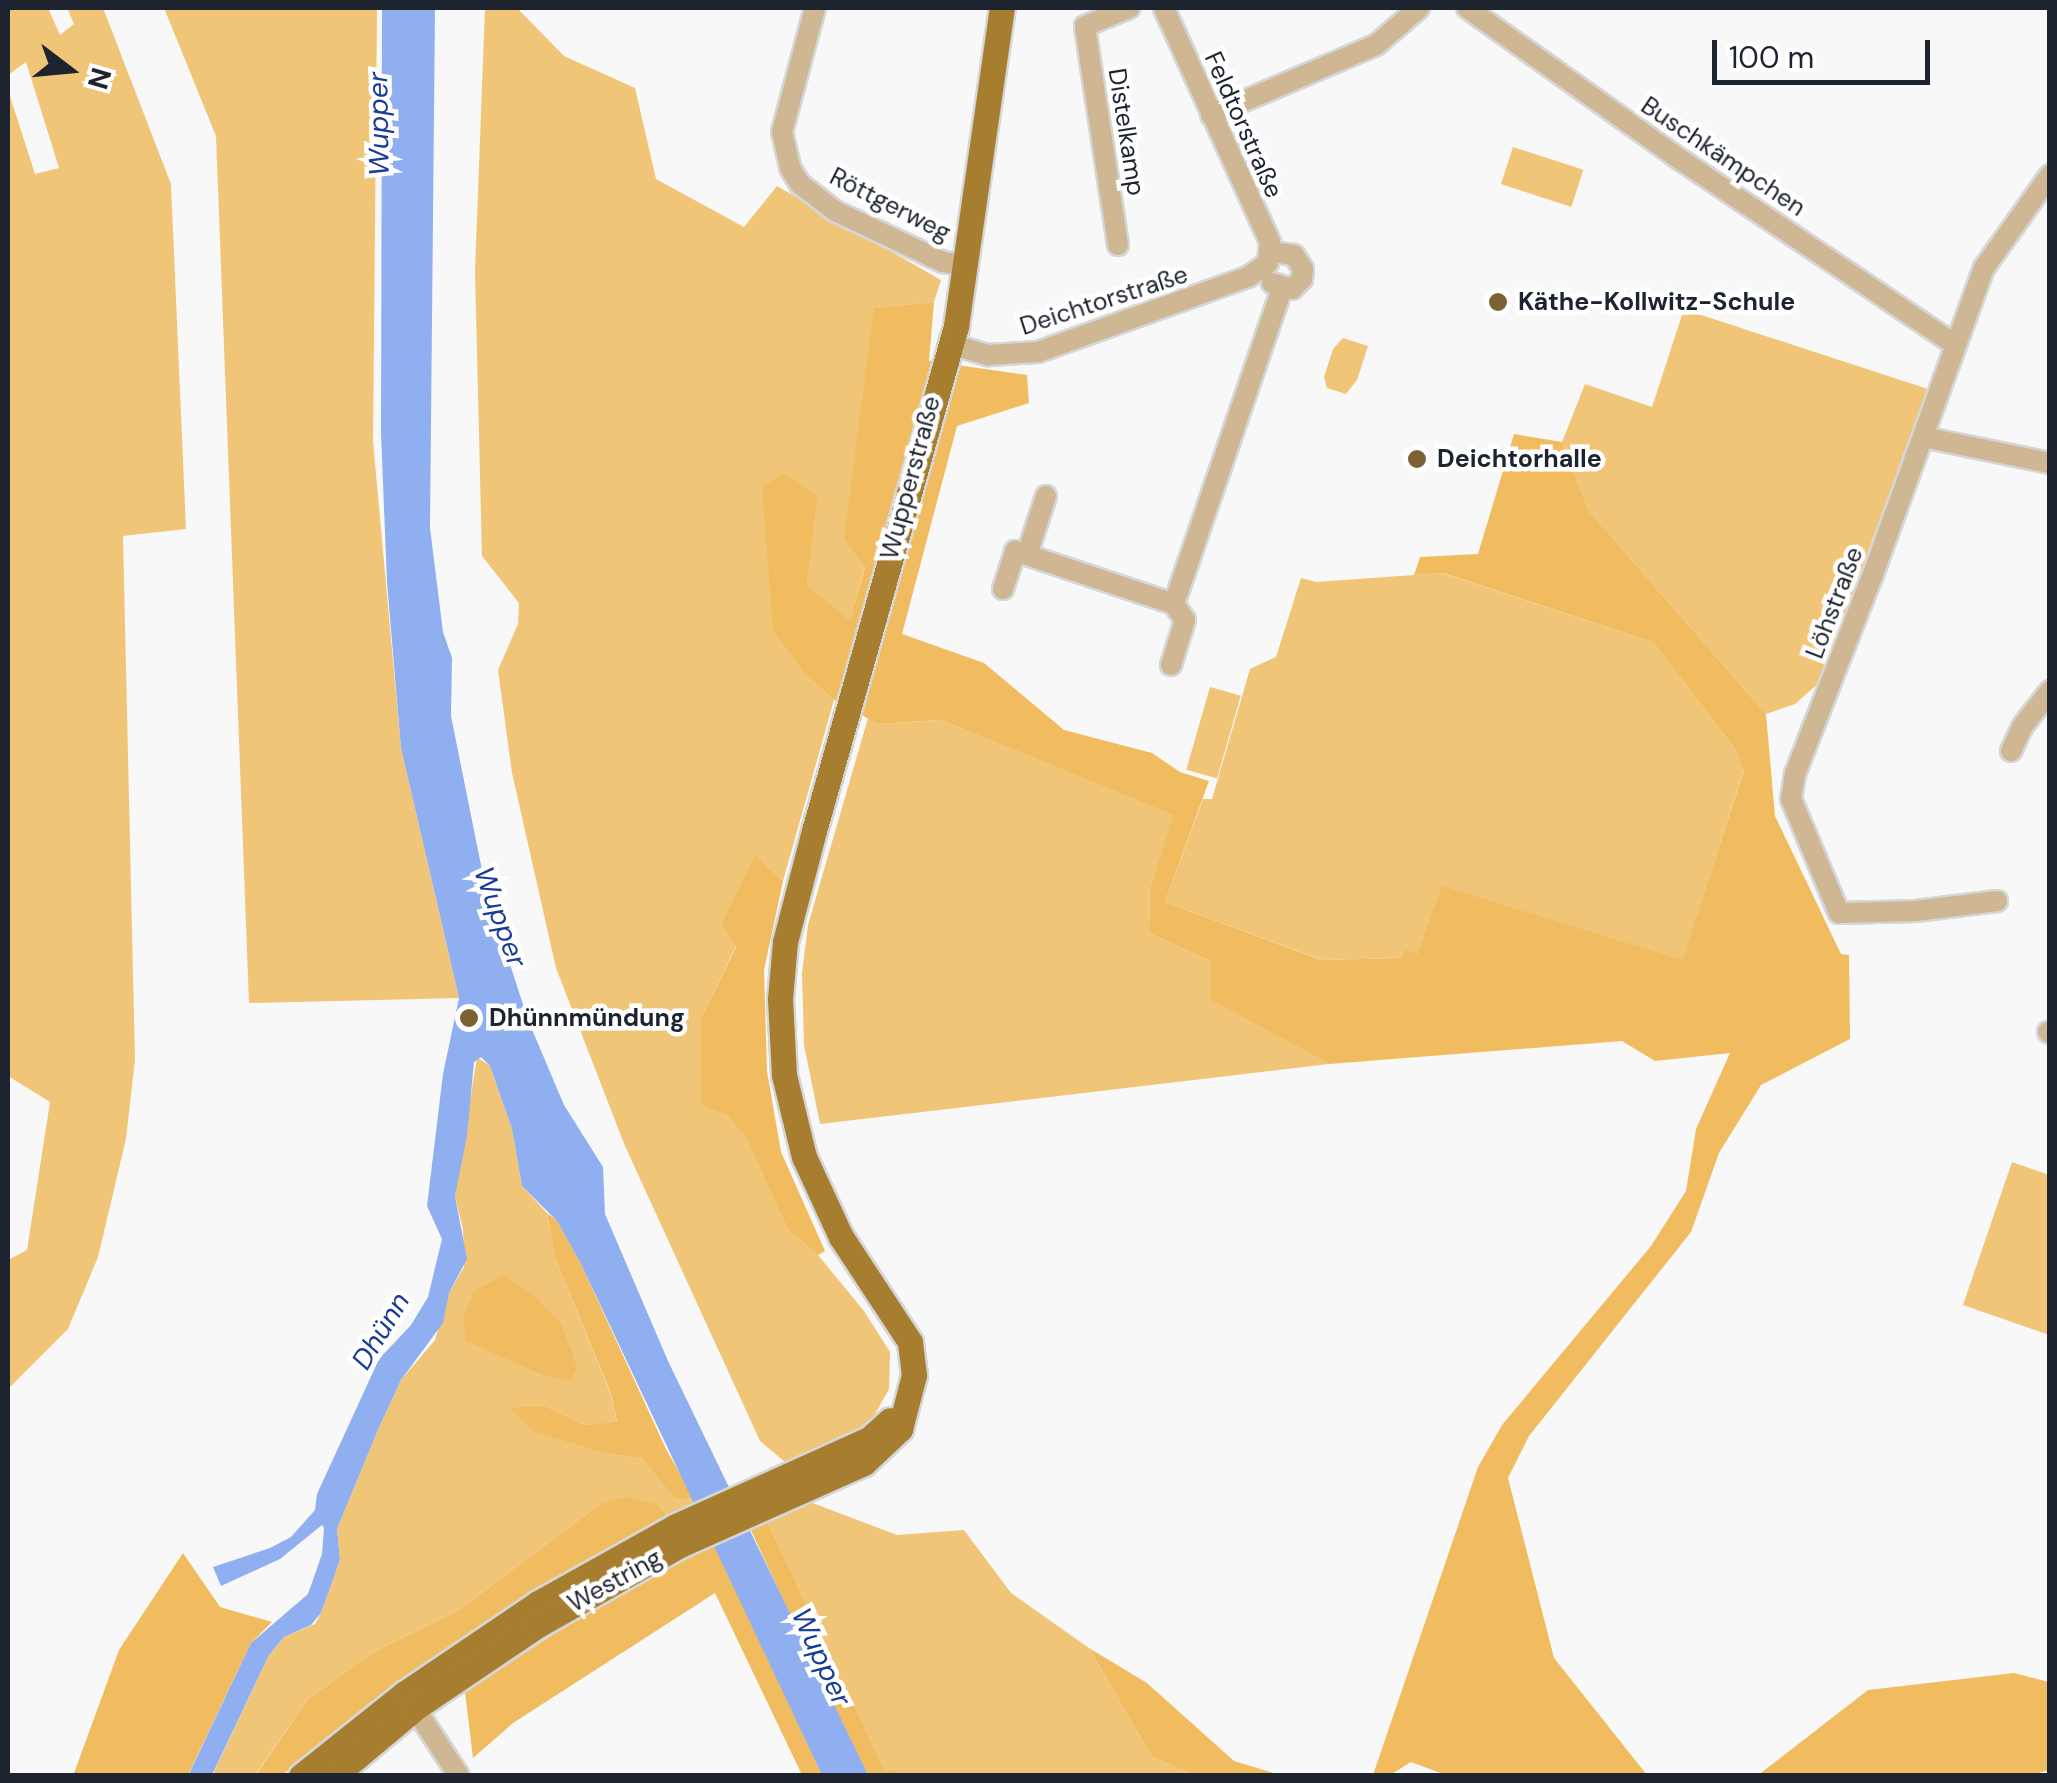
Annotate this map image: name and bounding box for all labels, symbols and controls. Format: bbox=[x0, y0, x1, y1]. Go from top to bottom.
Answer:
north arrow bbox=[20, 20, 120, 120]
scale bar bbox=[1717, 20, 1934, 82]
text: 100 m bbox=[1729, 38, 1814, 77]
street label: Feldtorstraße bbox=[1197, 47, 1289, 203]
text: N bbox=[79, 63, 120, 93]
street label: Distelkamp bbox=[1101, 66, 1151, 198]
water label: Wupper bbox=[361, 72, 397, 176]
street label: Buschkämpchen bbox=[1635, 91, 1811, 223]
street label: Röttgerweg bbox=[825, 162, 955, 248]
street label: Deichtorstraße bbox=[1016, 260, 1192, 342]
place label: Käthe-Kollwitz-Schule bbox=[1518, 287, 1795, 317]
marker: Käthe-Kollwitz-Schule bbox=[1487, 291, 1509, 313]
street label: Wupperstraße bbox=[875, 393, 947, 563]
place label: Deichtorhalle bbox=[1437, 444, 1602, 474]
marker: Deichtorhalle bbox=[1406, 448, 1428, 470]
street label: Löhstraße bbox=[1800, 543, 1870, 663]
water label: Wupper bbox=[466, 862, 534, 972]
place label: Dhünnmündung bbox=[489, 1003, 685, 1033]
marker: Dhünnmündung bbox=[458, 1007, 480, 1029]
water label: Dhünn bbox=[345, 1286, 417, 1376]
street label: Westring bbox=[563, 1543, 667, 1619]
water label: Wupper bbox=[784, 1603, 858, 1711]

